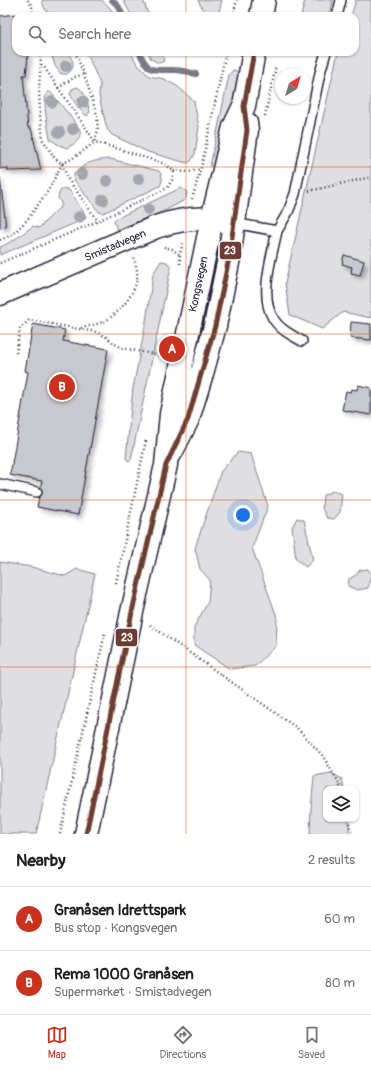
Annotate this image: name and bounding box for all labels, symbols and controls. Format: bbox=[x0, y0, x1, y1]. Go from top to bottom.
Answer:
search box bbox=[12, 12, 359, 56]
icon: search bbox=[26, 23, 48, 45]
text: Search here bbox=[58, 25, 131, 44]
north arrow bbox=[275, 68, 311, 104]
street label: Smistadvegen bbox=[83, 227, 148, 264]
line badge: 23 bbox=[219, 241, 242, 260]
text: 23 bbox=[224, 244, 236, 257]
street label: Kongsvegen bbox=[186, 255, 211, 313]
pin: A bbox=[159, 334, 185, 364]
pin: B bbox=[49, 372, 75, 402]
your location bbox=[233, 505, 253, 525]
line badge: 23 bbox=[115, 628, 138, 647]
text: 23 bbox=[121, 631, 133, 644]
map controls bbox=[323, 786, 359, 822]
button: layers bbox=[323, 786, 359, 822]
text: Nearby bbox=[16, 850, 65, 871]
text: 2 results bbox=[308, 852, 355, 868]
text: Granåsen Idrettspark bbox=[54, 901, 186, 920]
text: A bbox=[25, 911, 33, 927]
text: 60 m bbox=[324, 911, 355, 927]
text: Bus stop · Kongsvegen bbox=[54, 920, 177, 936]
text: Rema 1000 Granåsen bbox=[54, 965, 194, 984]
text: B bbox=[25, 975, 33, 991]
text: 80 m bbox=[325, 975, 355, 991]
text: Supermarket · Smistadvegen bbox=[54, 984, 212, 1000]
tab: Map bbox=[46, 1024, 68, 1061]
tab: Directions bbox=[160, 1024, 206, 1061]
tab: Saved bbox=[298, 1024, 325, 1061]

